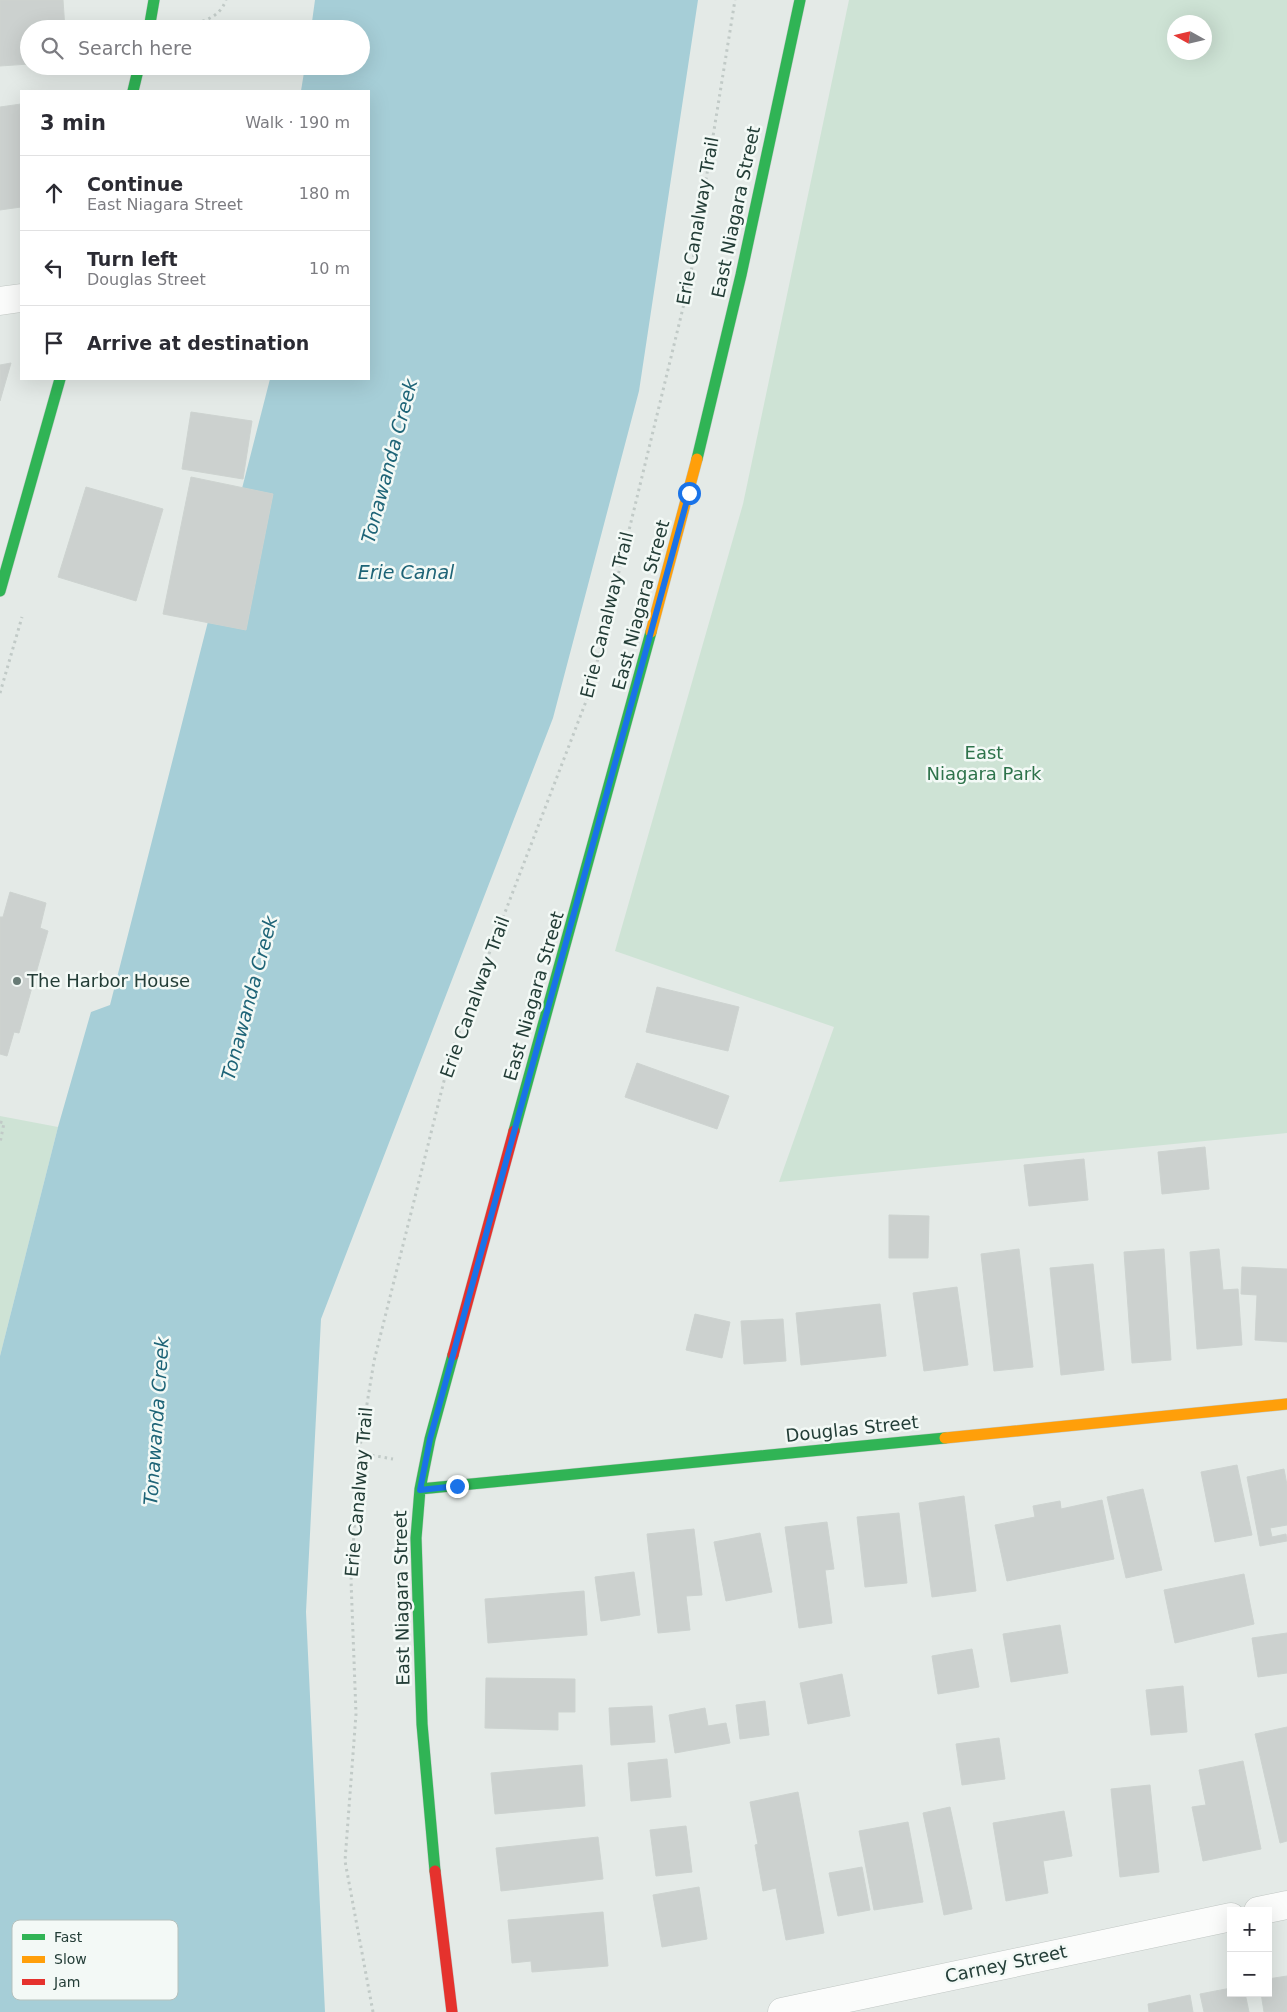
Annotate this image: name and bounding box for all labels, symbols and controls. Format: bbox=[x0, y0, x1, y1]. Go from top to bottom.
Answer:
north arrow bbox=[1167, 15, 1212, 60]
search box bbox=[20, 20, 370, 75]
icon: search bbox=[38, 34, 66, 62]
text: Search here bbox=[78, 37, 192, 59]
text: 3 min bbox=[40, 111, 106, 135]
text: Walk · 190 m bbox=[245, 113, 350, 132]
street label: East Niagara Street bbox=[707, 124, 764, 300]
street label: Erie Canalway Trail bbox=[672, 135, 723, 307]
text: Continue bbox=[87, 173, 183, 195]
icon: ahead bbox=[40, 179, 68, 207]
text: 180 m bbox=[299, 184, 350, 203]
text: East Niagara Street bbox=[87, 195, 243, 214]
text: Turn left bbox=[87, 248, 178, 270]
icon: left bbox=[40, 254, 68, 282]
text: 10 m bbox=[309, 259, 350, 278]
text: Douglas Street bbox=[87, 270, 206, 289]
icon: arrive bbox=[40, 329, 68, 357]
text: Arrive at destination bbox=[87, 332, 309, 354]
water label: Tonawanda Creek bbox=[357, 376, 422, 545]
route start bbox=[678, 482, 701, 505]
street label: East Niagara Street bbox=[608, 517, 673, 692]
street label: Erie Canalway Trail bbox=[576, 530, 637, 700]
water label: Erie Canal bbox=[358, 561, 455, 583]
park label: East Niagara Park bbox=[926, 742, 1042, 784]
street label: East Niagara Street bbox=[499, 909, 568, 1083]
water label: Tonawanda Creek bbox=[217, 913, 282, 1082]
street label: Erie Canalway Trail bbox=[436, 913, 514, 1081]
place label: The Harbor House bbox=[26, 970, 190, 991]
marker: The Harbor House bbox=[11, 975, 23, 987]
water label: Tonawanda Creek bbox=[139, 1335, 173, 1506]
street label: Erie Canalway Trail bbox=[341, 1406, 376, 1578]
street label: Douglas Street bbox=[784, 1411, 919, 1446]
route end bbox=[446, 1475, 469, 1498]
street label: East Niagara Street bbox=[389, 1510, 414, 1686]
map controls bbox=[1227, 1907, 1272, 1997]
button: + bbox=[1227, 1907, 1272, 1952]
legend bbox=[12, 1920, 178, 2000]
text: Fast bbox=[54, 1929, 83, 1945]
street label: Carney Street bbox=[943, 1940, 1069, 1987]
text: Slow bbox=[54, 1951, 87, 1967]
button: − bbox=[1227, 1952, 1272, 1997]
text: Jam bbox=[53, 1974, 80, 1990]

